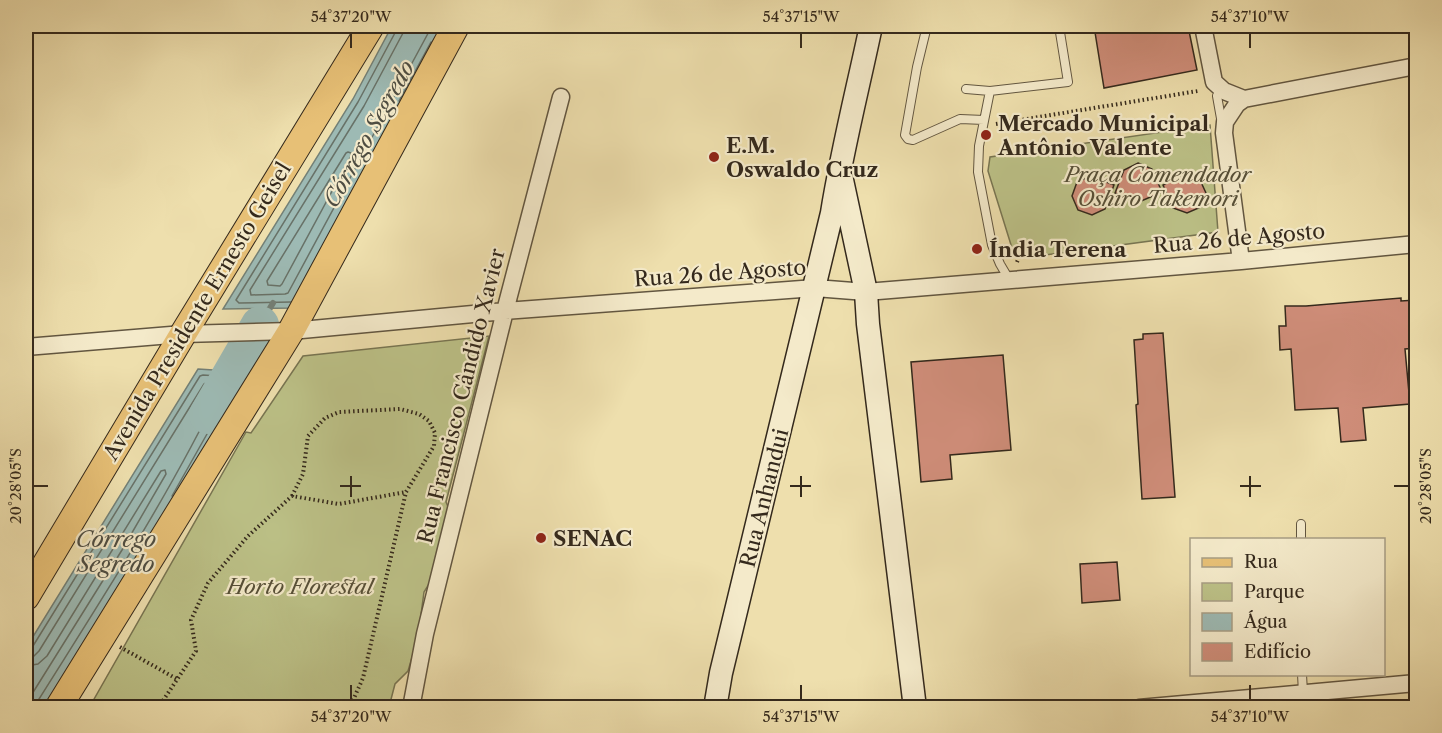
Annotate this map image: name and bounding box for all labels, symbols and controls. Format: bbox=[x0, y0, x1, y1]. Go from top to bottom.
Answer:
text: 54°37'20"W bbox=[311, 7, 392, 26]
text: 54°37'15"W bbox=[763, 7, 840, 26]
text: 54°37'10"W bbox=[1211, 7, 1290, 26]
water label: Córrego Segredo bbox=[318, 56, 420, 212]
place label: Mercado Municipal Antônio Valente bbox=[997, 111, 1209, 160]
marker: Mercado Municipal Antônio Valente bbox=[979, 128, 993, 142]
place label: E.M. Oswaldo Cruz bbox=[726, 133, 878, 182]
marker: E.M. Oswaldo Cruz bbox=[707, 150, 721, 164]
street label: Avenida Presidente Ernesto Geisel bbox=[97, 158, 296, 465]
park label: Praça Comendador Oshiro Takemori bbox=[1063, 162, 1252, 211]
street label: Rua 26 de Agosto bbox=[1152, 218, 1326, 258]
place label: Índia Terena bbox=[989, 237, 1127, 262]
marker: Índia Terena bbox=[970, 242, 984, 256]
street label: Rua Francisco Cândido Xavier bbox=[412, 246, 510, 546]
street label: Rua 26 de Agosto bbox=[633, 255, 807, 291]
street label: Rua Anhandui bbox=[735, 426, 793, 570]
text: 20°28'05"S bbox=[6, 448, 25, 524]
text: 20°28'05"S bbox=[1416, 448, 1435, 524]
water label: Córrego Segredo bbox=[76, 526, 156, 578]
place label: SENAC bbox=[553, 526, 632, 551]
marker: SENAC bbox=[534, 531, 548, 545]
legend bbox=[1190, 538, 1385, 676]
text: Rua bbox=[1244, 551, 1278, 573]
park label: Horto Florestal bbox=[225, 574, 376, 599]
text: Parque bbox=[1244, 581, 1305, 603]
text: Água bbox=[1243, 610, 1288, 633]
text: Edifício bbox=[1244, 641, 1311, 663]
text: 54°37'20"W bbox=[311, 707, 392, 726]
text: 54°37'15"W bbox=[763, 707, 840, 726]
text: 54°37'10"W bbox=[1211, 707, 1290, 726]

